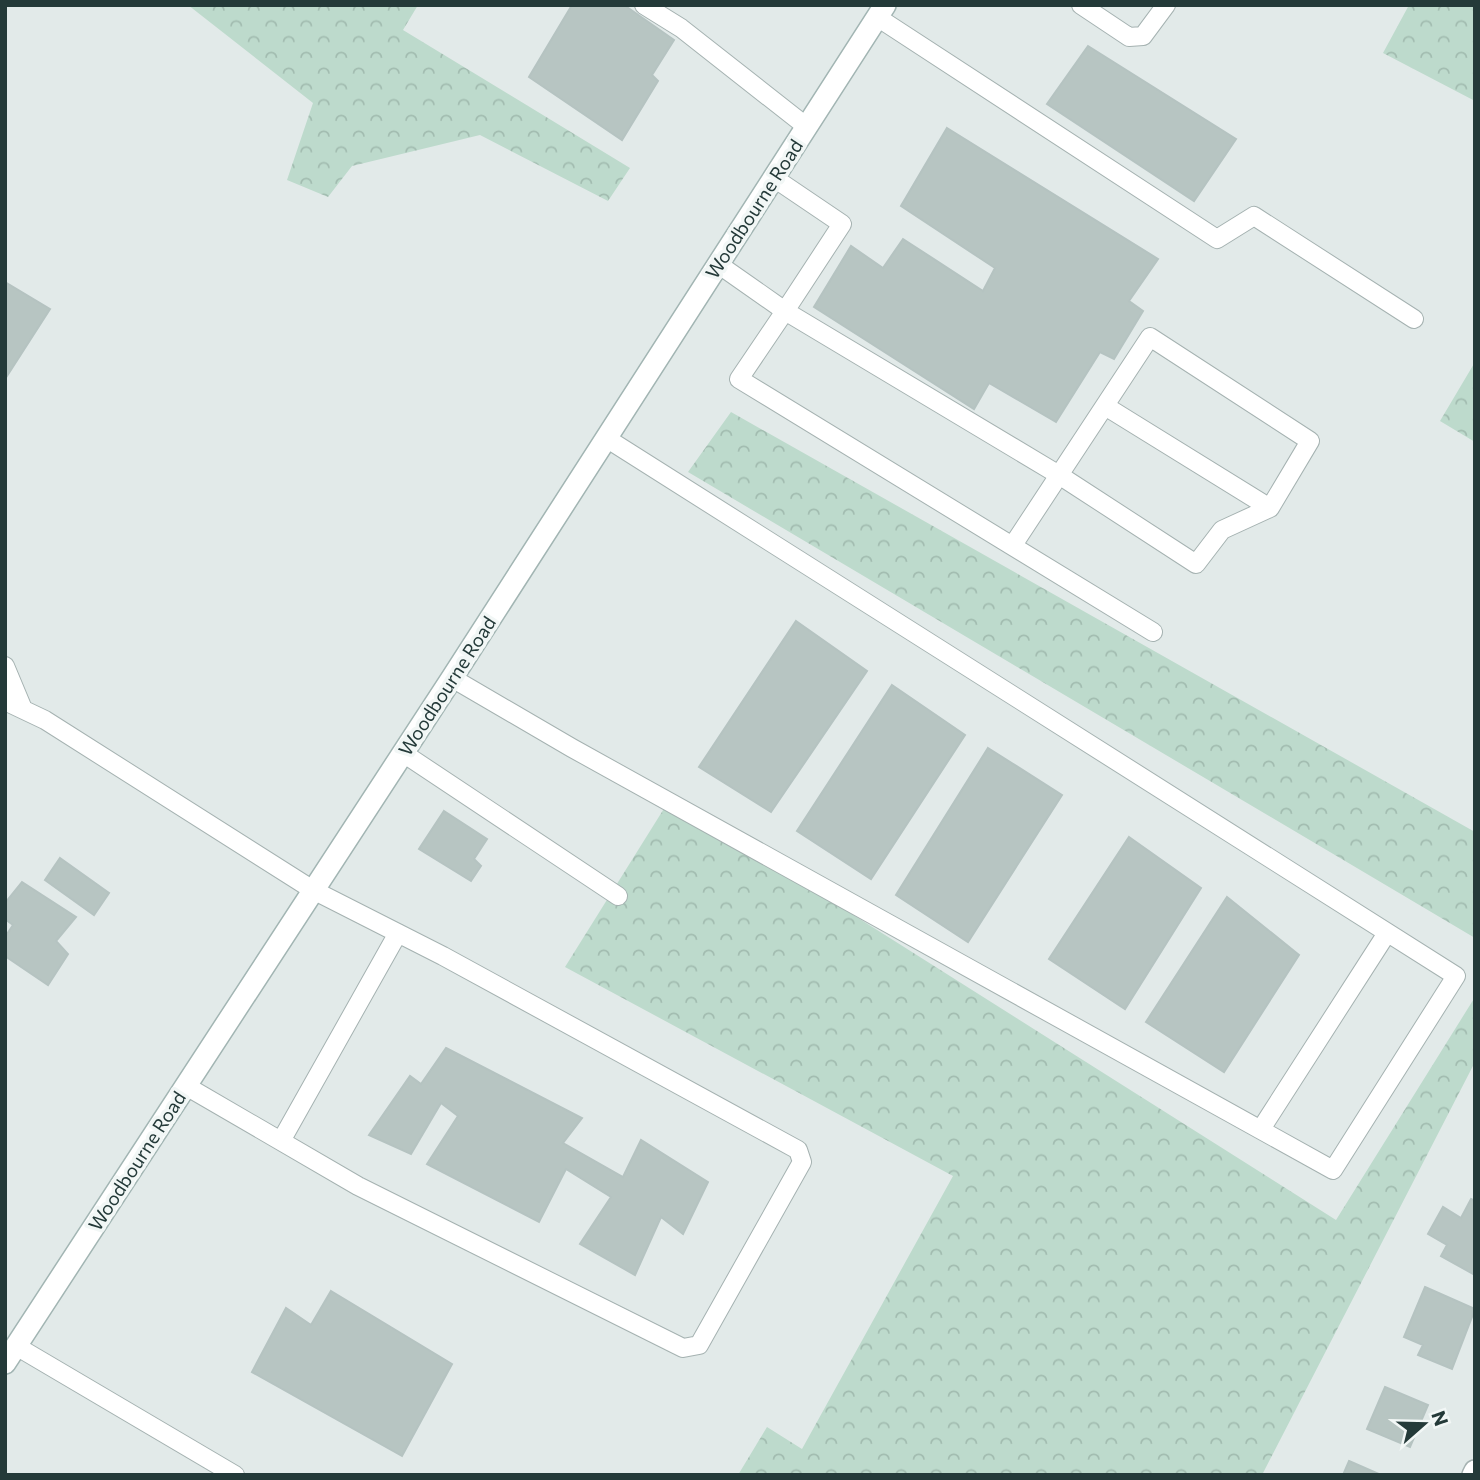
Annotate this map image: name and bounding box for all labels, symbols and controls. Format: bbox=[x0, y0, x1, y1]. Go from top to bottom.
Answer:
street label: Woodbourne Road bbox=[700, 135, 807, 283]
street label: Woodbourne Road bbox=[393, 612, 500, 760]
street label: Woodbourne Road bbox=[83, 1087, 190, 1235]
north arrow bbox=[1389, 1389, 1459, 1459]
text: N bbox=[1427, 1407, 1454, 1429]

